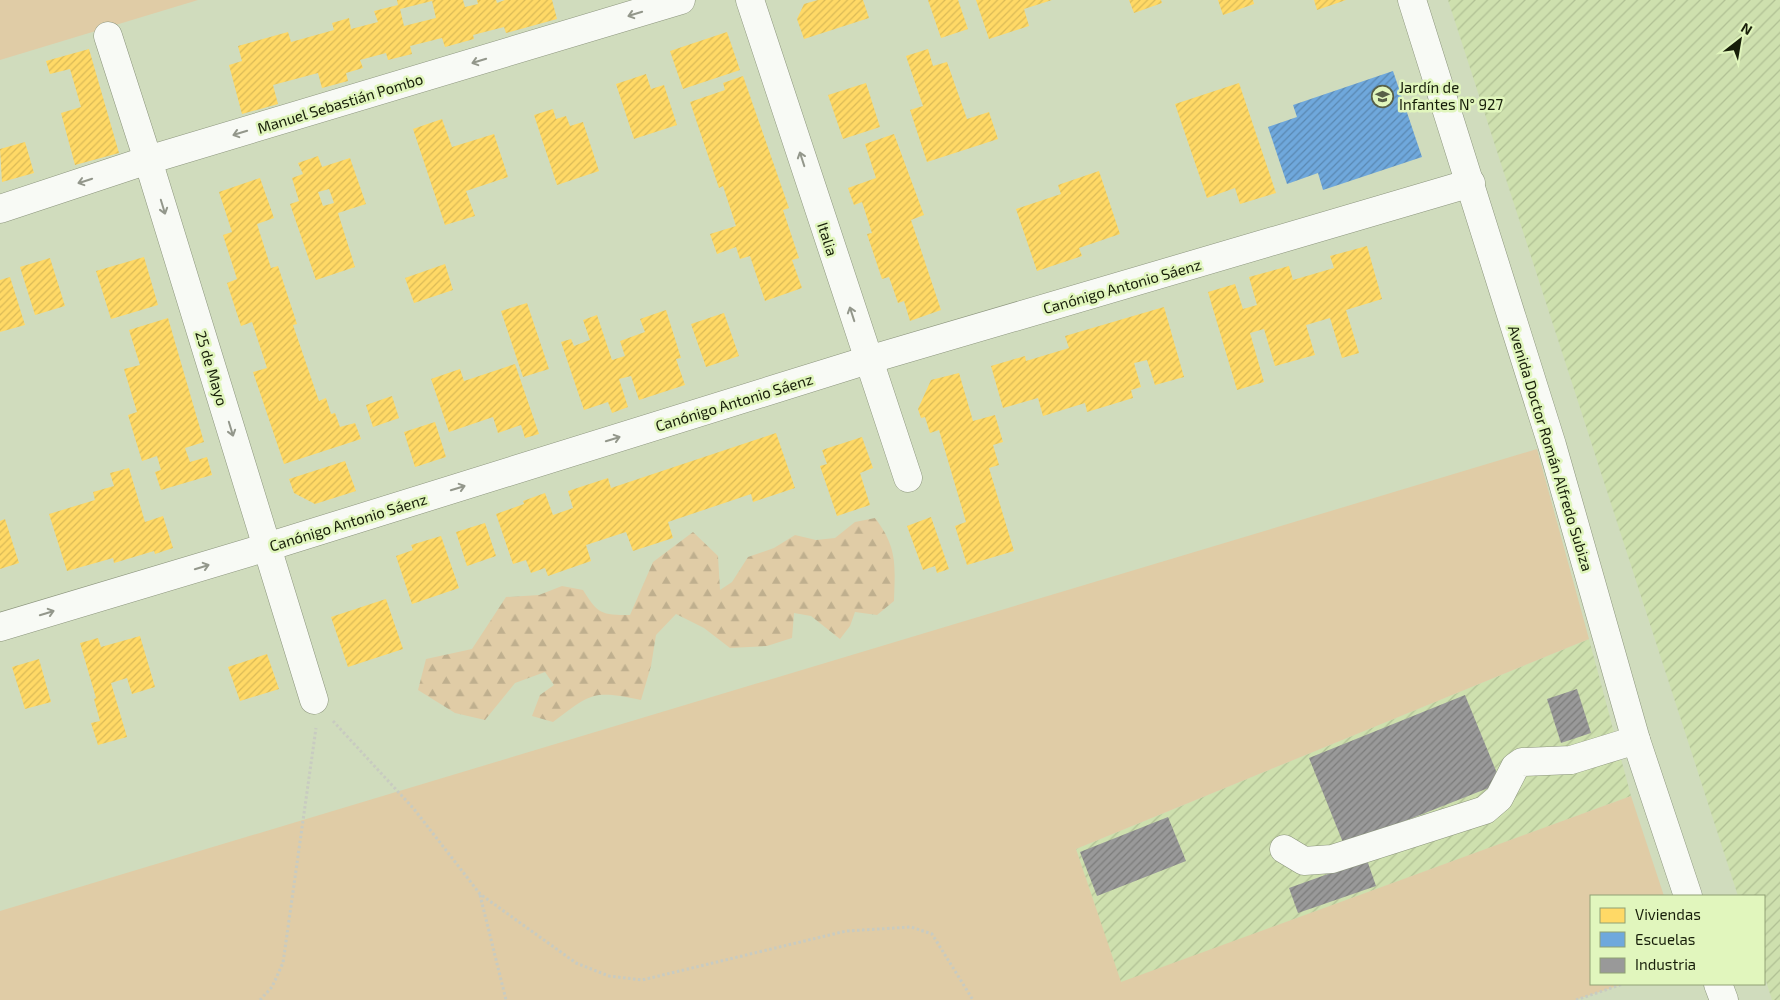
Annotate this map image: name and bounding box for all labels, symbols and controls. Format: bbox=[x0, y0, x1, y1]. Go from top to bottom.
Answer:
one-way arrow bbox=[627, 10, 643, 20]
north arrow bbox=[1715, 15, 1765, 65]
text: N bbox=[1738, 19, 1756, 38]
one-way arrow bbox=[472, 56, 488, 66]
street label: Manuel Sebastián Pombo bbox=[255, 69, 425, 137]
place label: Jardín de Infantes N° 927 bbox=[1399, 78, 1503, 113]
school or university icon: Jardín de Infantes N° 927 bbox=[1371, 84, 1395, 108]
one-way arrow bbox=[232, 128, 248, 138]
one-way arrow bbox=[797, 152, 806, 168]
one-way arrow bbox=[77, 177, 93, 186]
one-way arrow bbox=[158, 199, 168, 215]
street label: Italia bbox=[814, 220, 842, 258]
street label: Canónigo Antonio Sáenz bbox=[1041, 255, 1203, 317]
one-way arrow bbox=[847, 306, 857, 322]
street label: Avenida Doctor Román Alfredo Subiza bbox=[1505, 323, 1597, 573]
street label: 25 de Mayo bbox=[192, 328, 232, 408]
street label: Canónigo Antonio Sáenz bbox=[653, 369, 815, 435]
one-way arrow bbox=[227, 421, 236, 437]
one-way arrow bbox=[605, 434, 621, 444]
one-way arrow bbox=[450, 482, 466, 492]
street label: Canónigo Antonio Sáenz bbox=[267, 489, 429, 555]
one-way arrow bbox=[194, 561, 210, 571]
one-way arrow bbox=[38, 608, 54, 618]
legend bbox=[1590, 895, 1765, 985]
text: Viviendas bbox=[1635, 905, 1701, 923]
text: Escuelas bbox=[1635, 930, 1695, 948]
text: Industria bbox=[1635, 955, 1696, 973]

